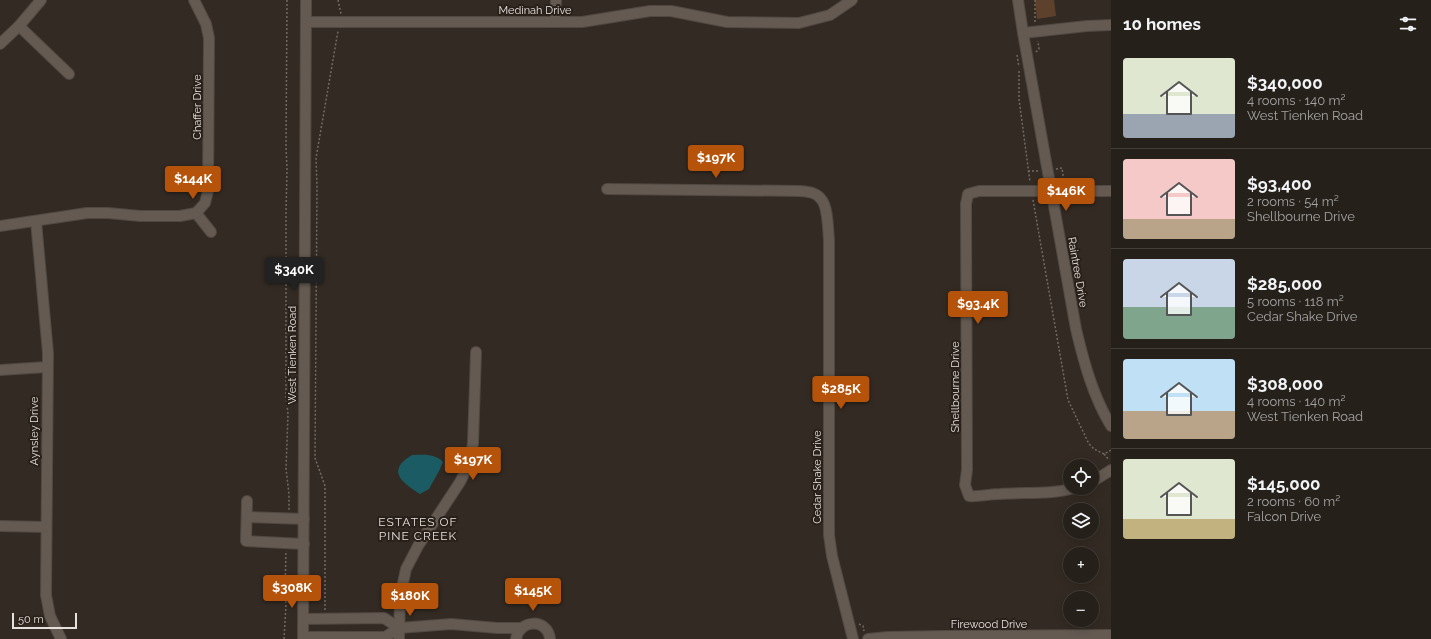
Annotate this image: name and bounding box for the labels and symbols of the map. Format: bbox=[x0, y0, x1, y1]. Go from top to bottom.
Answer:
street label: Medinah Drive bbox=[498, 4, 572, 17]
street label: Chaffer Drive bbox=[191, 74, 204, 140]
pin: $197K bbox=[688, 145, 744, 179]
pin: $144K bbox=[165, 166, 221, 200]
pin: $146K bbox=[1038, 178, 1094, 212]
street label: Raintree Drive bbox=[1065, 236, 1090, 309]
pin: $340K bbox=[266, 257, 322, 291]
pin: $93.4K bbox=[945, 291, 1011, 325]
street label: West Tienken Road bbox=[286, 306, 299, 404]
street label: Shellbourne Drive bbox=[949, 341, 962, 433]
pin: $285K bbox=[813, 376, 869, 410]
street label: Aynsley Drive bbox=[28, 396, 41, 465]
street label: Cedar Shake Drive bbox=[811, 430, 824, 524]
pin: $197K bbox=[445, 447, 501, 481]
district label: ESTATES OF PINE CREEK bbox=[378, 515, 458, 543]
pin: $308K bbox=[264, 575, 320, 609]
pin: $145K bbox=[505, 578, 561, 612]
pin: $180K bbox=[382, 583, 438, 617]
scale bar bbox=[12, 611, 77, 630]
street label: Firewood Drive bbox=[951, 618, 1028, 631]

